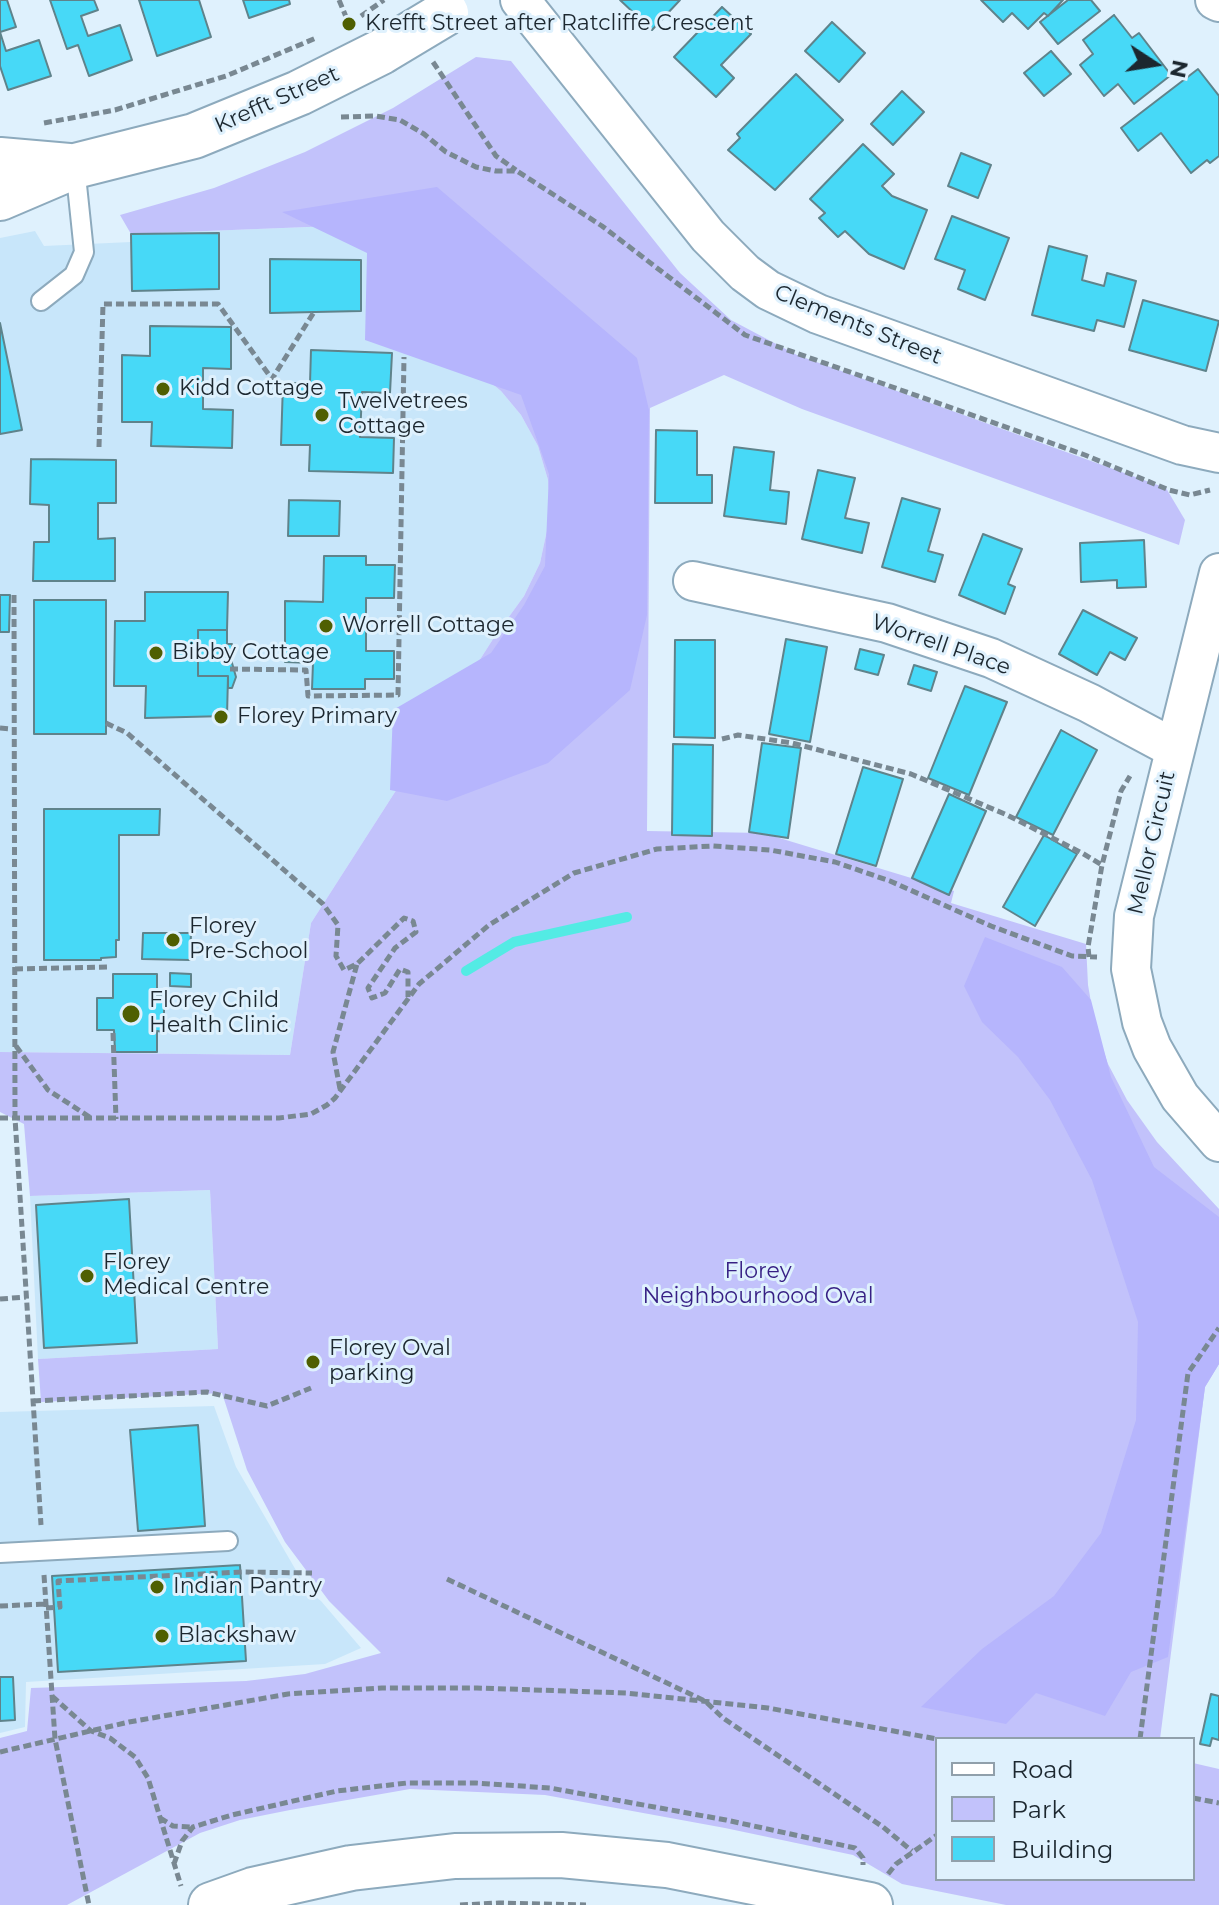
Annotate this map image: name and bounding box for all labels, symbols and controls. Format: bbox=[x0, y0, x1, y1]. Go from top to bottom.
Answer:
place label: Krefft Street after Ratcliffe Crescent bbox=[365, 11, 754, 37]
marker: Krefft Street after Ratcliffe Crescent bbox=[340, 15, 358, 33]
north arrow bbox=[1115, 24, 1195, 104]
text: N bbox=[1164, 58, 1194, 81]
street label: Krefft Street bbox=[211, 61, 343, 139]
street label: Clements Street bbox=[770, 279, 946, 371]
place label: Kidd Cottage bbox=[179, 376, 324, 402]
marker: Kidd Cottage bbox=[154, 380, 172, 398]
place label: Twelvetrees Cottage bbox=[338, 389, 468, 440]
marker: Twelvetrees Cottage bbox=[313, 406, 331, 424]
street label: Worrell Place bbox=[868, 609, 1014, 681]
place label: Worrell Cottage bbox=[342, 613, 514, 639]
marker: Worrell Cottage bbox=[317, 617, 335, 635]
place label: Bibby Cottage bbox=[172, 640, 329, 666]
marker: Bibby Cottage bbox=[147, 644, 165, 662]
place label: Florey Primary bbox=[237, 704, 397, 730]
marker: Florey Primary bbox=[212, 708, 230, 726]
street label: Mellor Circuit bbox=[1123, 769, 1181, 917]
place label: Florey Pre-School bbox=[189, 914, 308, 966]
marker: Florey Pre-School bbox=[164, 931, 182, 949]
place label: Florey Child Health Clinic bbox=[149, 988, 289, 1040]
marker: Florey Child Health Clinic bbox=[120, 1003, 142, 1025]
place label: Florey Medical Centre bbox=[103, 1250, 269, 1302]
park label: Florey Neighbourhood Oval bbox=[642, 1259, 874, 1310]
marker: Florey Medical Centre bbox=[78, 1267, 96, 1285]
place label: Florey Oval parking bbox=[329, 1336, 451, 1388]
marker: Florey Oval parking bbox=[304, 1353, 322, 1371]
place label: Indian Pantry bbox=[173, 1574, 322, 1600]
marker: Indian Pantry bbox=[148, 1578, 166, 1596]
place label: Blackshaw bbox=[178, 1623, 296, 1649]
marker: Blackshaw bbox=[153, 1627, 171, 1645]
legend bbox=[935, 1737, 1195, 1881]
text: Road bbox=[1011, 1755, 1074, 1784]
text: Park bbox=[1011, 1795, 1066, 1824]
text: Building bbox=[1011, 1835, 1114, 1864]

